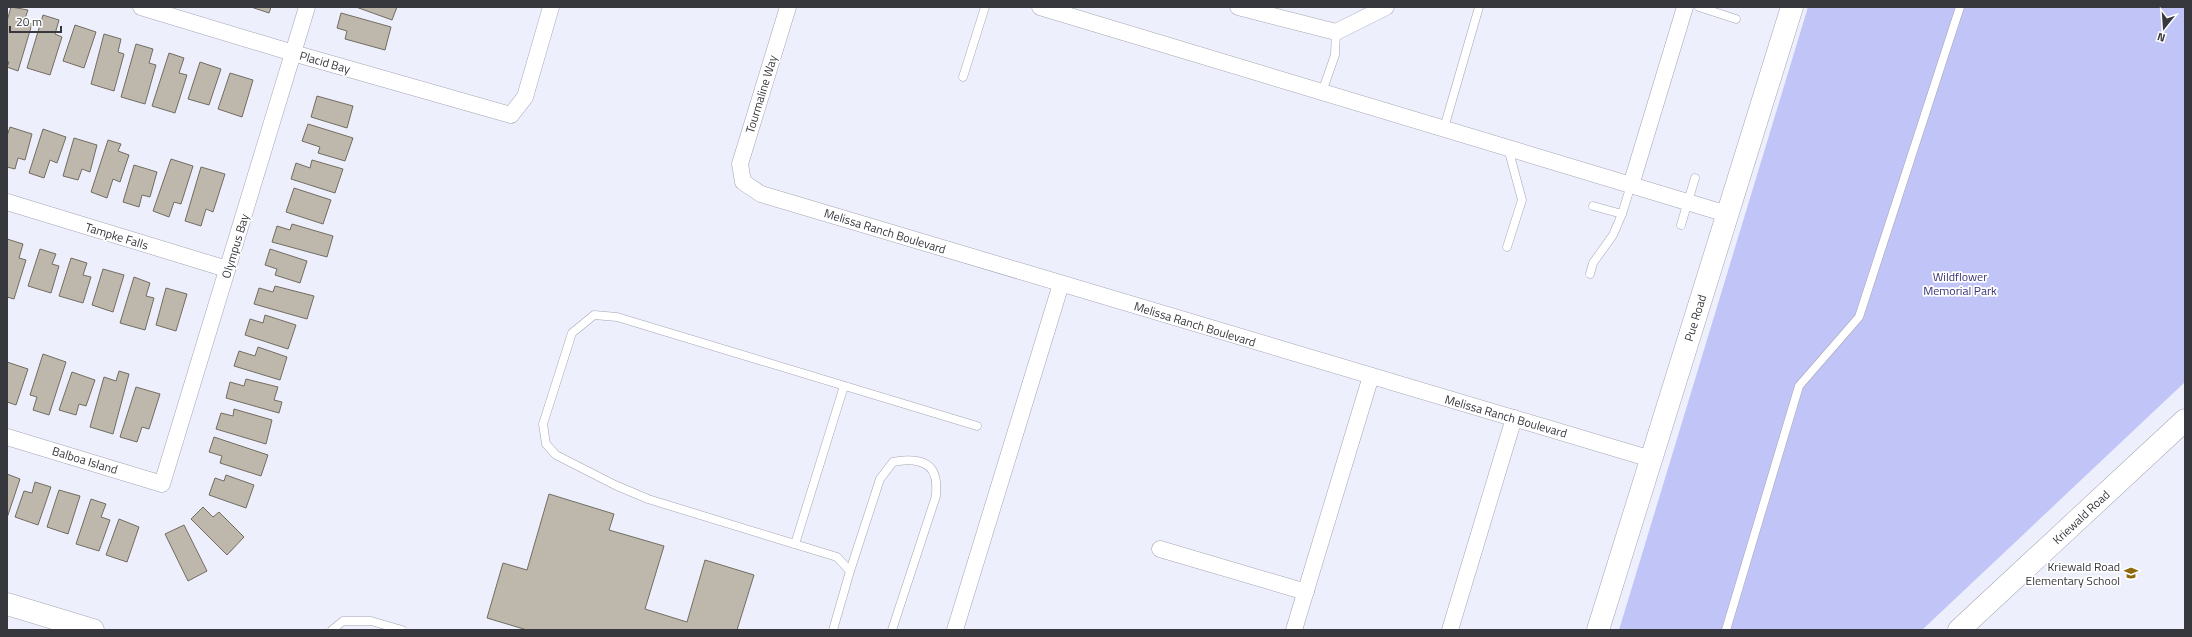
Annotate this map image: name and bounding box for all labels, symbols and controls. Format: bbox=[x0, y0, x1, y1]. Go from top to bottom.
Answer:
scale bar bbox=[10, 8, 61, 34]
north arrow bbox=[2144, 8, 2184, 48]
text: 20 m bbox=[16, 12, 42, 31]
text: N bbox=[2155, 29, 2167, 46]
street label: Placid Bay bbox=[297, 46, 353, 78]
street label: Tourmaline Way bbox=[740, 52, 782, 135]
street label: Melissa Ranch Boulevard bbox=[822, 203, 948, 259]
street label: Olympus Bay bbox=[216, 211, 254, 281]
street label: Tampke Falls bbox=[83, 217, 151, 255]
park label: Wildflower Memorial Park bbox=[1923, 267, 1997, 300]
street label: Pue Road bbox=[1679, 292, 1711, 344]
street label: Melissa Ranch Boulevard bbox=[1132, 296, 1258, 352]
street label: Melissa Ranch Boulevard bbox=[1443, 389, 1569, 443]
street label: Balboa Island bbox=[50, 441, 120, 479]
street label: Kriewald Road bbox=[2048, 485, 2114, 549]
place label: Kriewald Road Elementary School bbox=[2026, 557, 2120, 590]
school or university icon: Kriewald Road Elementary School bbox=[2123, 565, 2139, 581]

